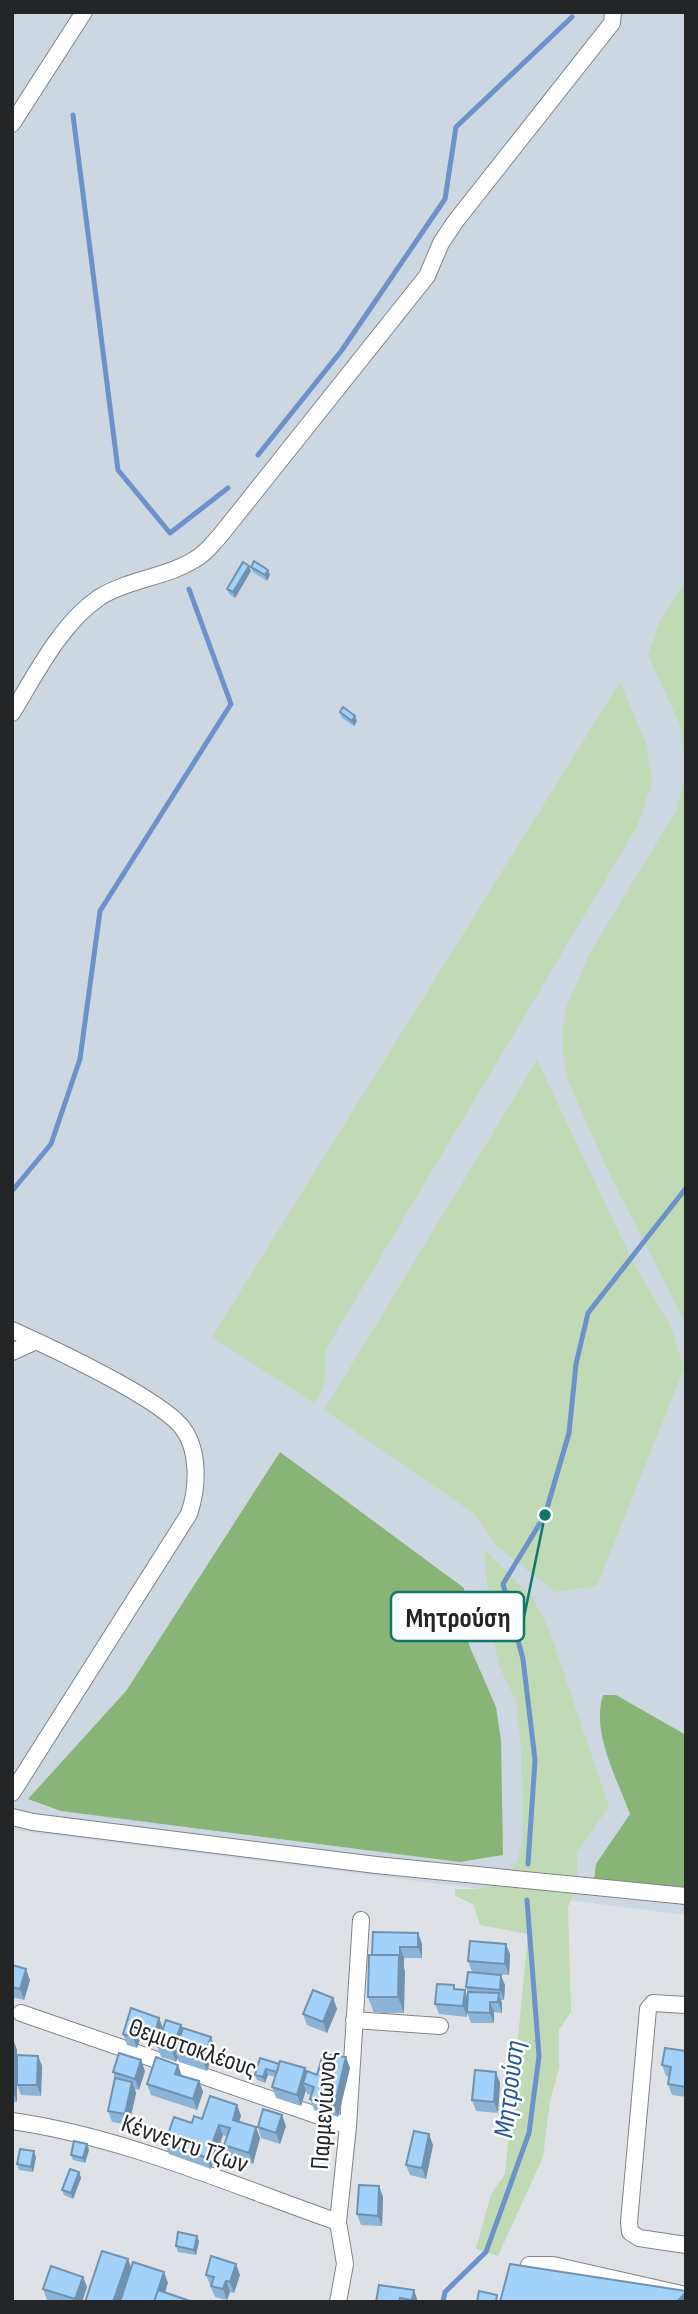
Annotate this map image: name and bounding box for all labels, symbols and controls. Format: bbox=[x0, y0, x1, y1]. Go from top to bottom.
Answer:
callout: Μητρούση bbox=[391, 1592, 524, 1641]
text: Μητρούση bbox=[406, 1602, 511, 1635]
street label: Θεμιστοκλέους bbox=[124, 2012, 261, 2085]
water label: Μητρούση bbox=[487, 2039, 532, 2140]
street label: Παρμενίωνος bbox=[305, 2050, 344, 2170]
street label: Κέννεντυ Τζων bbox=[117, 2108, 252, 2181]

